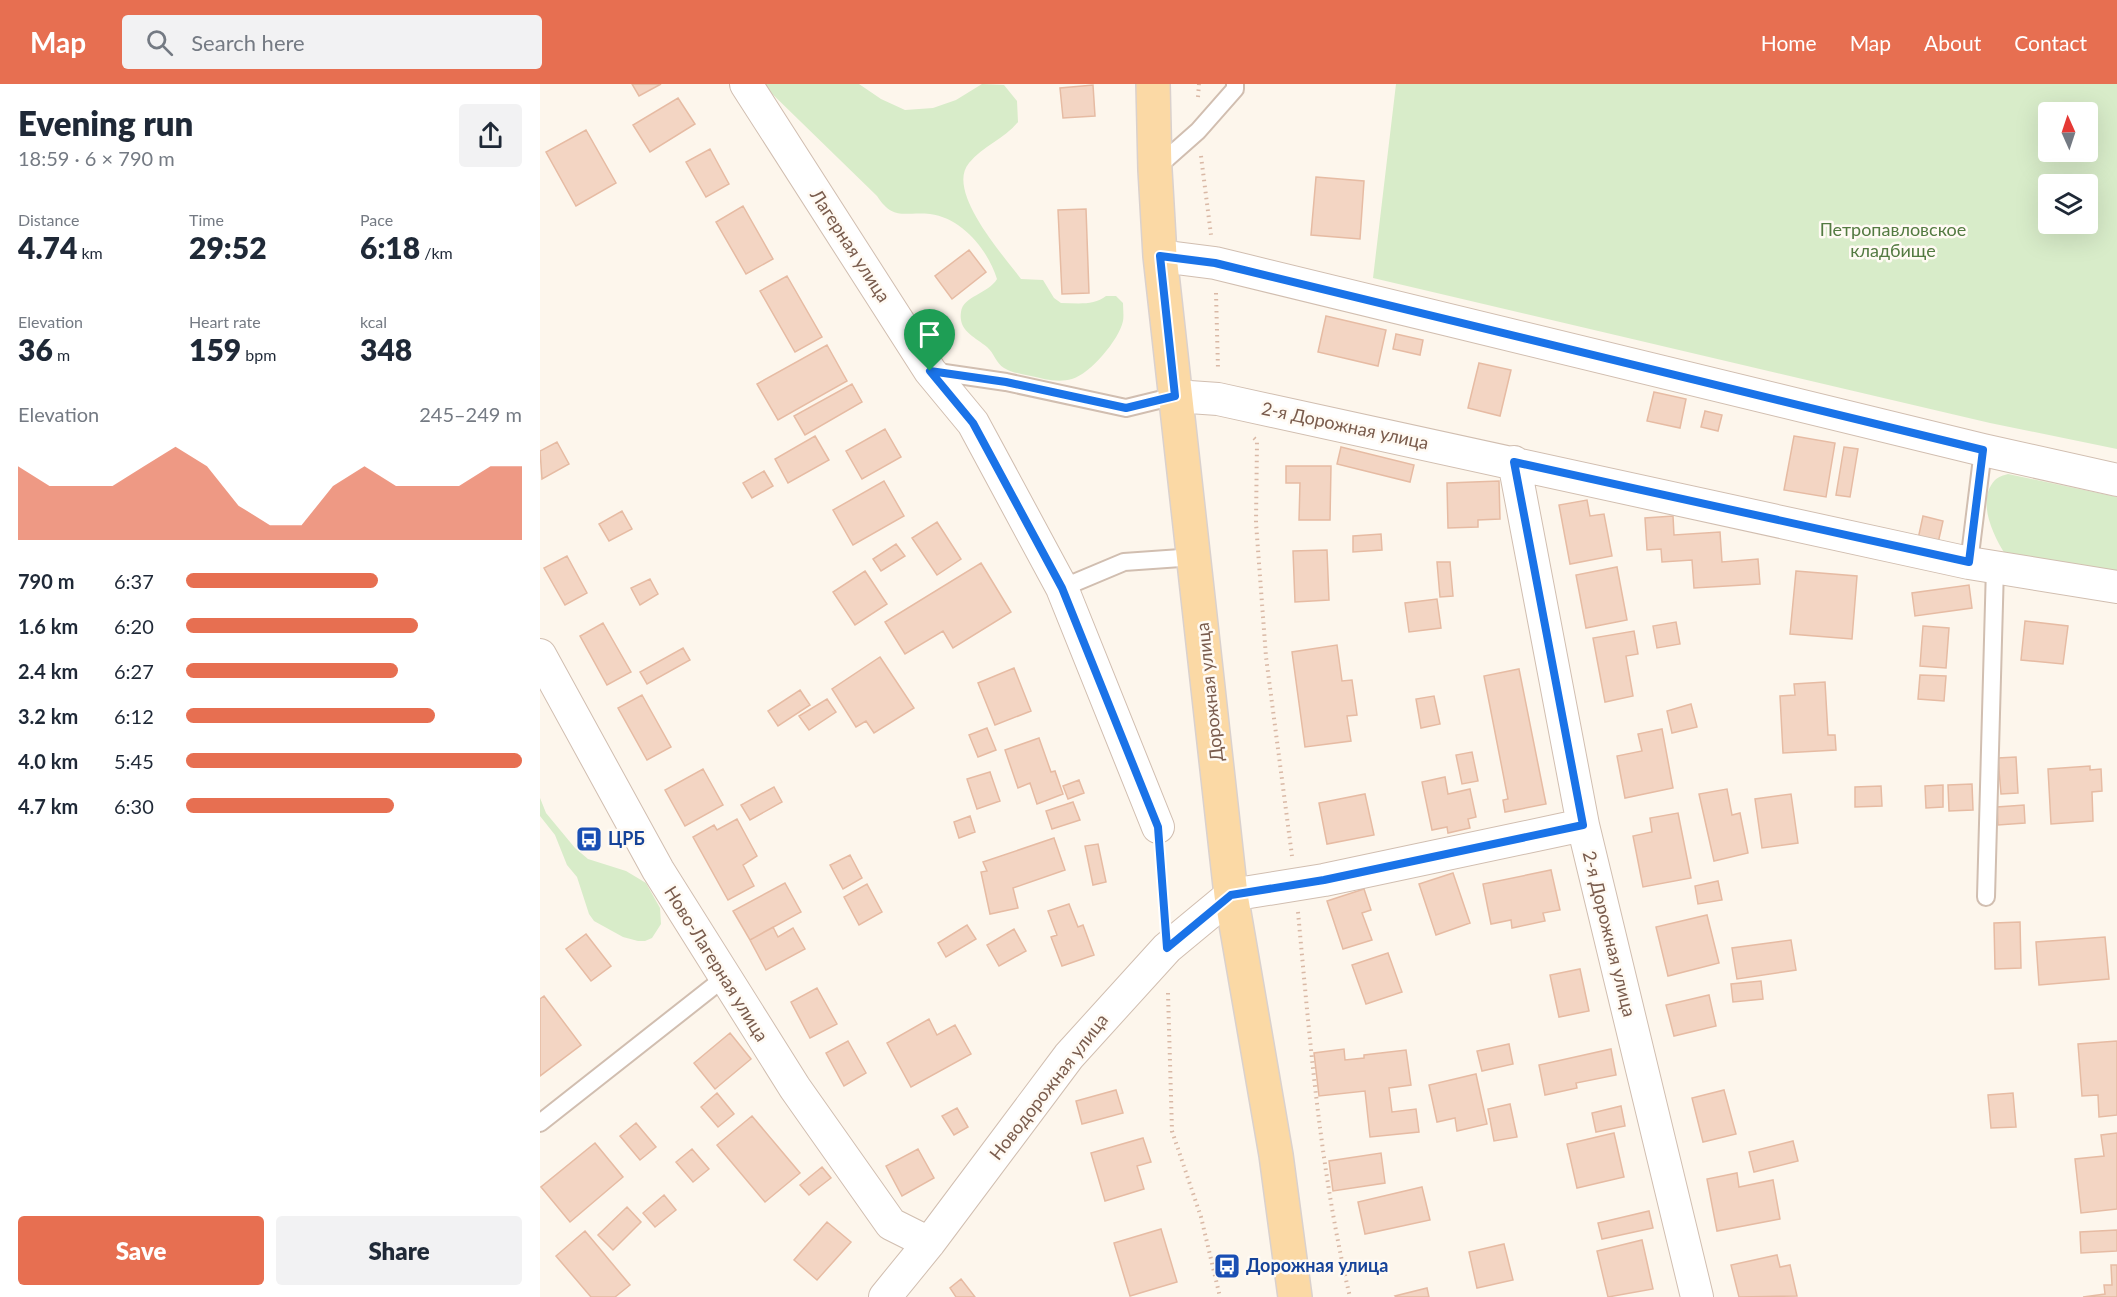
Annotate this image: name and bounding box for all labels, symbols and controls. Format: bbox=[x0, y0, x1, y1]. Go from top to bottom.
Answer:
search box bbox=[122, 15, 542, 69]
text: Map bbox=[30, 25, 86, 59]
icon: search bbox=[143, 26, 176, 59]
text: Search here bbox=[191, 29, 305, 56]
text: Home bbox=[1761, 30, 1817, 55]
text: Map bbox=[1850, 30, 1891, 55]
text: About bbox=[1924, 30, 1981, 55]
text: Contact bbox=[2014, 30, 2087, 55]
north arrow bbox=[2038, 102, 2098, 162]
map controls bbox=[2038, 102, 2098, 234]
text: Evening run bbox=[18, 103, 193, 143]
button: share bbox=[459, 104, 522, 167]
text: 18:59 · 6 × 790 m bbox=[18, 146, 175, 170]
button: layers bbox=[2038, 174, 2098, 234]
street label: Лагерная улица bbox=[806, 184, 895, 306]
text: Distance bbox=[18, 210, 79, 229]
text: Time bbox=[189, 210, 224, 229]
text: Pace bbox=[360, 210, 393, 229]
park label: Петропавловское кладбище bbox=[1820, 218, 1966, 261]
text: 4.74 bbox=[18, 229, 77, 265]
text: 29:52 bbox=[189, 229, 267, 265]
text: 6:18 bbox=[360, 229, 420, 265]
text: km bbox=[77, 243, 103, 262]
text: /km bbox=[420, 243, 453, 262]
pin bbox=[904, 309, 955, 371]
text: Elevation bbox=[18, 312, 83, 331]
text: Heart rate bbox=[189, 312, 261, 331]
text: kcal bbox=[360, 312, 387, 331]
icon: arrive bbox=[913, 318, 946, 351]
text: 36 bbox=[18, 331, 53, 367]
text: 159 bbox=[189, 331, 241, 367]
text: 348 bbox=[360, 331, 412, 367]
text: m bbox=[53, 345, 70, 364]
text: bpm bbox=[241, 345, 276, 364]
street label: 2-я Дорожная улица bbox=[1260, 397, 1431, 453]
text: Elevation bbox=[18, 402, 99, 426]
text: 245–249 m bbox=[419, 402, 522, 426]
text: 790 m bbox=[18, 569, 74, 593]
text: 6:37 bbox=[114, 569, 154, 593]
text: 1.6 km bbox=[18, 614, 78, 638]
text: 6:20 bbox=[114, 614, 154, 638]
street label: Дорожная улица bbox=[1191, 622, 1227, 763]
text: 2.4 km bbox=[18, 659, 78, 683]
text: 6:27 bbox=[114, 659, 154, 683]
text: 3.2 km bbox=[18, 704, 78, 728]
text: 6:12 bbox=[114, 704, 154, 728]
text: 4.0 km bbox=[18, 749, 78, 773]
text: 5:45 bbox=[114, 749, 154, 773]
text: 4.7 km bbox=[18, 794, 78, 818]
text: 6:30 bbox=[114, 794, 154, 818]
bus stop icon: ЦРБ bbox=[574, 824, 604, 854]
place label: ЦРБ bbox=[608, 827, 645, 849]
street label: 2-я Дорожная улица bbox=[1579, 848, 1641, 1019]
street label: Ново-Лагерная улица bbox=[660, 882, 774, 1045]
street label: Новодорожная улица bbox=[984, 1009, 1112, 1164]
button: Save bbox=[18, 1216, 264, 1285]
button: Share bbox=[276, 1216, 522, 1285]
bus stop icon: Дорожная улица bbox=[1212, 1251, 1242, 1281]
place label: Дорожная улица bbox=[1246, 1254, 1388, 1276]

